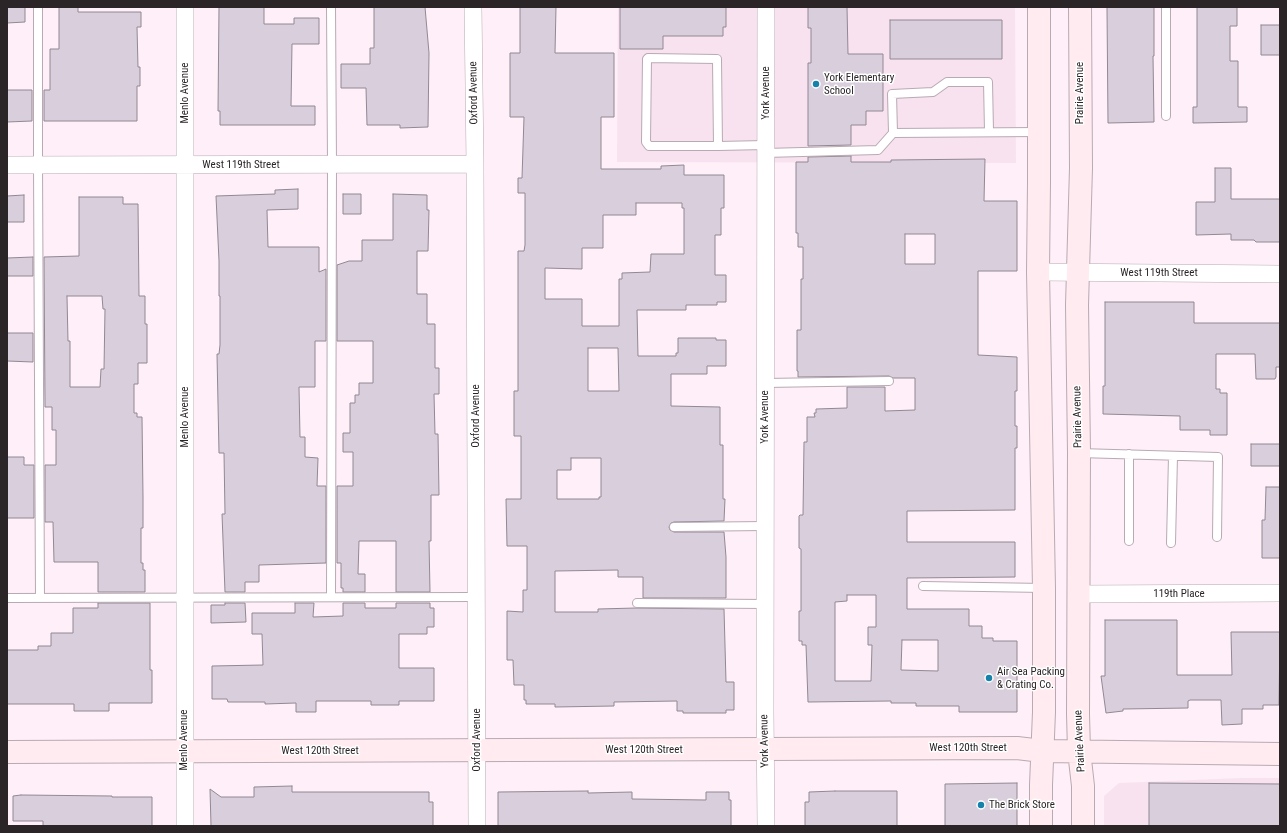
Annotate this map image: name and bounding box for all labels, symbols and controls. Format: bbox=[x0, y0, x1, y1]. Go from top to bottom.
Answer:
street label: Oxford Avenue bbox=[467, 61, 481, 125]
street label: Menlo Avenue bbox=[178, 62, 192, 124]
street label: Prairie Avenue bbox=[1073, 62, 1087, 124]
street label: York Avenue bbox=[759, 66, 773, 120]
place label: York Elementary School bbox=[824, 71, 894, 97]
marker: York Elementary School bbox=[811, 79, 821, 89]
street label: West 119th Street bbox=[202, 158, 280, 172]
street label: West 119th Street bbox=[1120, 266, 1198, 280]
street label: Oxford Avenue bbox=[469, 384, 483, 448]
street label: Menlo Avenue bbox=[178, 386, 192, 448]
street label: Prairie Avenue bbox=[1071, 386, 1085, 448]
street label: York Avenue bbox=[758, 390, 772, 444]
street label: 119th Place bbox=[1153, 587, 1205, 601]
place label: Air Sea Packing & Crating Co. bbox=[997, 665, 1065, 691]
marker: Air Sea Packing & Crating Co. bbox=[984, 673, 994, 683]
street label: Oxford Avenue bbox=[470, 708, 484, 772]
street label: Menlo Avenue bbox=[177, 709, 191, 771]
street label: Prairie Avenue bbox=[1072, 710, 1088, 772]
street label: York Avenue bbox=[758, 714, 772, 768]
street label: West 120th Street bbox=[929, 741, 1007, 755]
street label: West 120th Street bbox=[605, 743, 683, 757]
street label: West 120th Street bbox=[281, 744, 359, 758]
place label: The Brick Store bbox=[989, 798, 1055, 812]
marker: The Brick Store bbox=[976, 800, 986, 810]

